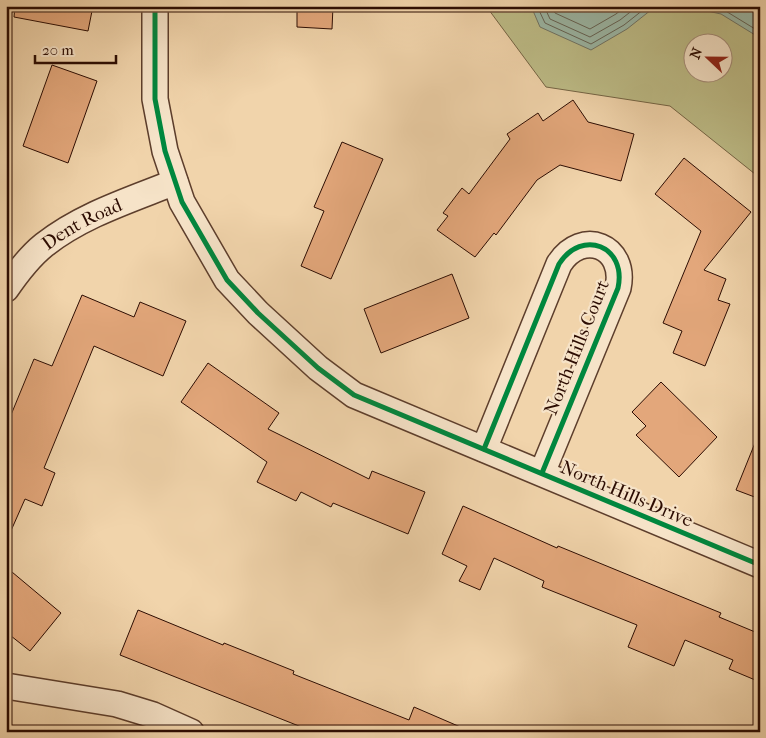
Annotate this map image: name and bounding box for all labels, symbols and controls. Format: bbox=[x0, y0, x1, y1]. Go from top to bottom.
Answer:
scale bar bbox=[35, 32, 116, 64]
north arrow bbox=[684, 32, 734, 82]
text: 20 m bbox=[42, 41, 74, 59]
text: N bbox=[687, 45, 706, 61]
street label: Dent Road bbox=[38, 194, 126, 255]
street label: North Hills Court bbox=[540, 277, 614, 418]
street label: North Hills Drive bbox=[557, 456, 696, 532]

